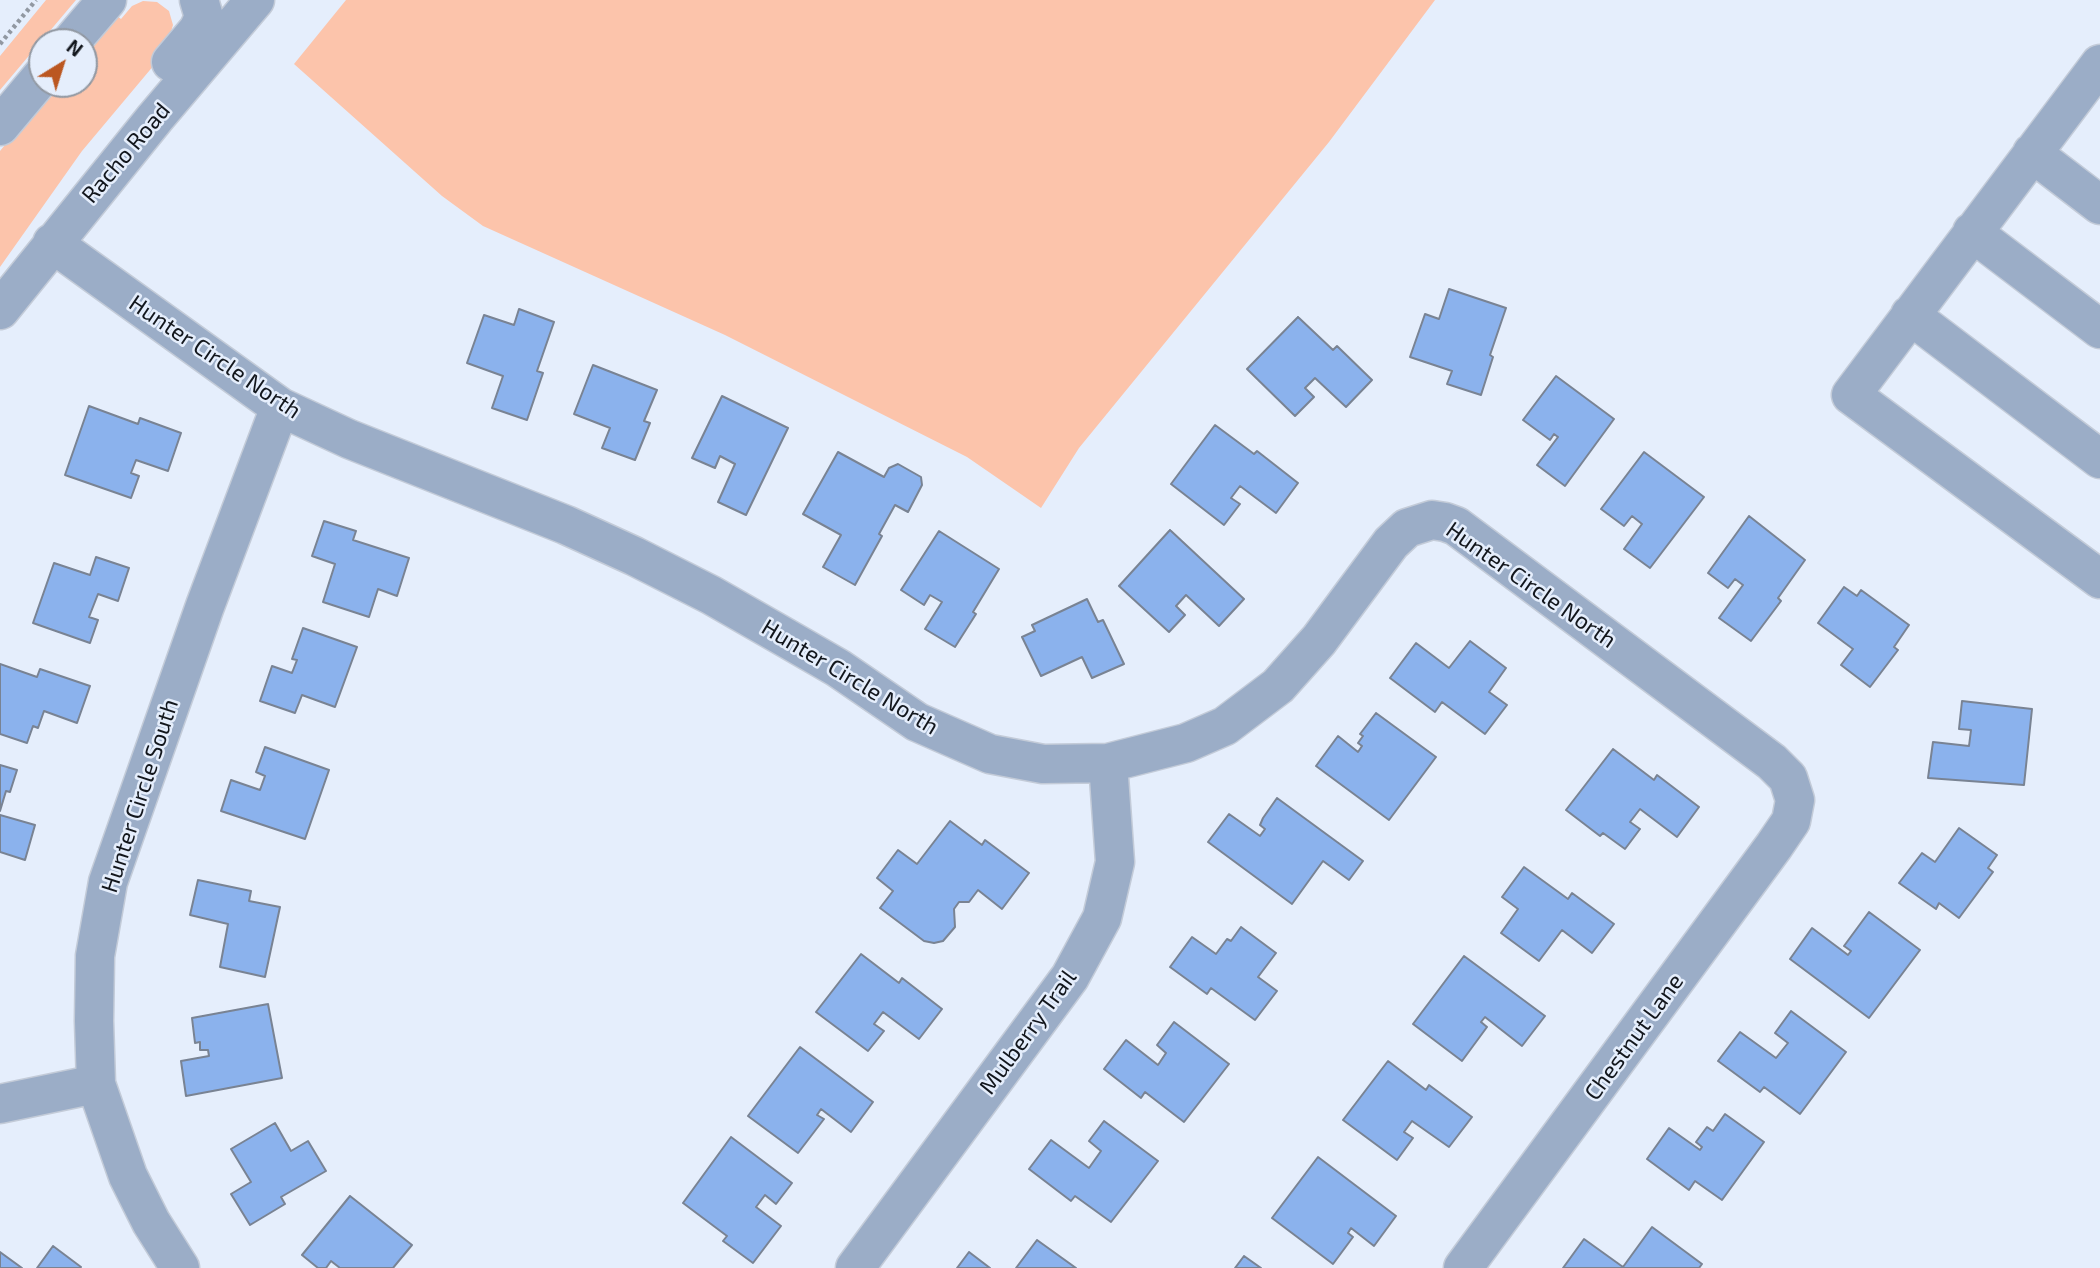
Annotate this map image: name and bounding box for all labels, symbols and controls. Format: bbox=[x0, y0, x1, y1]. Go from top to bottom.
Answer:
north arrow bbox=[28, 28, 98, 98]
text: N bbox=[63, 34, 87, 61]
street label: Racho Road bbox=[76, 97, 176, 209]
street label: Hunter Circle North bbox=[124, 289, 306, 425]
street label: Hunter Circle North bbox=[1441, 516, 1621, 654]
street label: Hunter Circle North bbox=[757, 613, 943, 741]
street label: Hunter Circle South bbox=[96, 696, 184, 896]
street label: Mulberry Trail bbox=[974, 964, 1082, 1100]
street label: Chestnut Lane bbox=[1579, 968, 1689, 1106]

